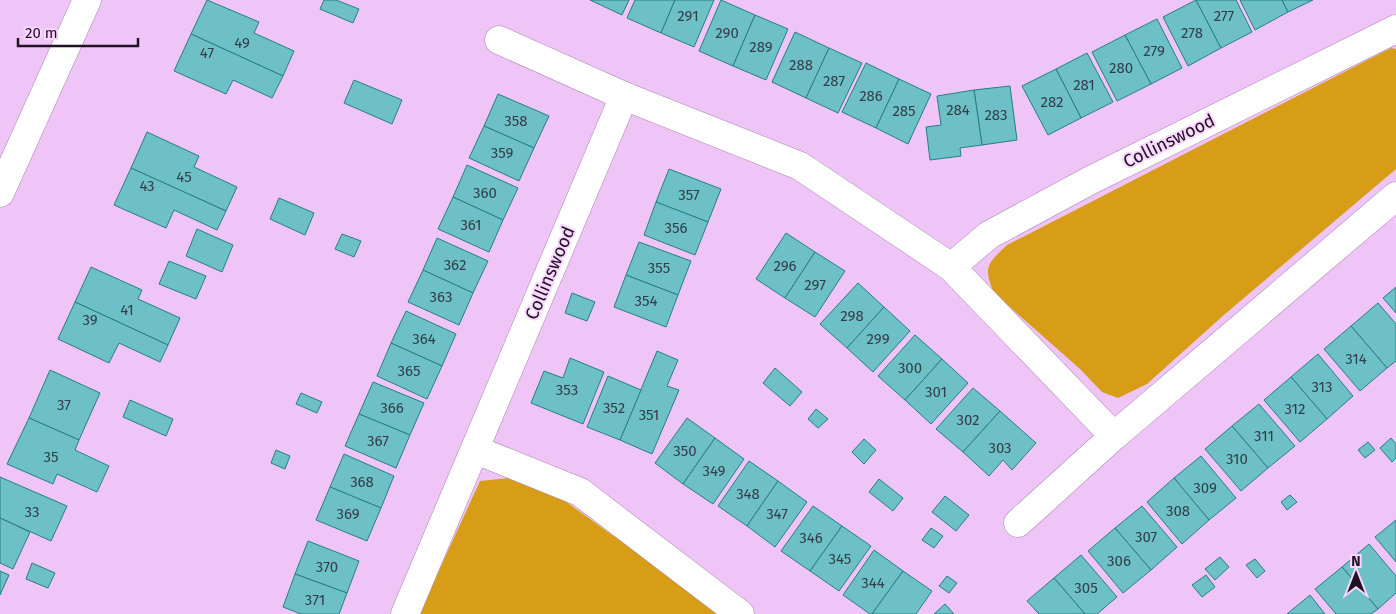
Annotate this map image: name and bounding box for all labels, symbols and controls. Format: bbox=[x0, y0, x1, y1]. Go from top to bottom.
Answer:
house number: 291 bbox=[677, 7, 699, 25]
house number: 277 bbox=[1214, 7, 1235, 25]
scale bar bbox=[18, 15, 138, 47]
text: 20 m bbox=[25, 24, 58, 42]
house number: 290 bbox=[715, 24, 739, 42]
house number: 278 bbox=[1181, 24, 1203, 42]
house number: 49 bbox=[234, 34, 250, 52]
house number: 289 bbox=[749, 38, 773, 56]
house number: 279 bbox=[1143, 42, 1165, 60]
house number: 47 bbox=[200, 44, 214, 62]
house number: 288 bbox=[789, 56, 813, 74]
house number: 280 bbox=[1109, 59, 1133, 77]
house number: 287 bbox=[823, 72, 845, 90]
house number: 281 bbox=[1073, 76, 1095, 94]
house number: 286 bbox=[859, 87, 883, 105]
house number: 282 bbox=[1041, 93, 1063, 111]
house number: 284 bbox=[946, 101, 970, 119]
house number: 285 bbox=[892, 102, 916, 120]
house number: 283 bbox=[984, 106, 1008, 124]
street label: Collinswood bbox=[1120, 109, 1218, 173]
house number: 358 bbox=[504, 112, 528, 130]
house number: 359 bbox=[491, 144, 513, 162]
house number: 45 bbox=[176, 168, 192, 186]
house number: 43 bbox=[139, 177, 155, 195]
house number: 360 bbox=[473, 184, 497, 202]
house number: 357 bbox=[678, 186, 700, 204]
house number: 361 bbox=[460, 216, 482, 234]
house number: 356 bbox=[665, 219, 688, 237]
street label: Collinswood bbox=[520, 223, 580, 323]
house number: 362 bbox=[444, 256, 466, 274]
house number: 296 bbox=[773, 257, 797, 275]
house number: 355 bbox=[648, 259, 670, 277]
house number: 297 bbox=[804, 276, 826, 294]
house number: 363 bbox=[430, 288, 452, 306]
house number: 354 bbox=[635, 292, 658, 310]
house number: 41 bbox=[120, 301, 134, 319]
house number: 298 bbox=[840, 307, 864, 325]
house number: 39 bbox=[82, 311, 98, 329]
house number: 364 bbox=[412, 330, 436, 348]
house number: 299 bbox=[866, 330, 890, 348]
house number: 314 bbox=[1345, 350, 1367, 368]
house number: 300 bbox=[898, 359, 922, 377]
house number: 365 bbox=[398, 362, 420, 380]
house number: 313 bbox=[1311, 378, 1333, 396]
house number: 353 bbox=[556, 381, 578, 399]
house number: 301 bbox=[925, 383, 947, 401]
house number: 37 bbox=[57, 396, 71, 414]
house number: 366 bbox=[380, 399, 404, 417]
house number: 352 bbox=[603, 399, 625, 417]
house number: 312 bbox=[1284, 400, 1306, 418]
house number: 351 bbox=[639, 406, 659, 424]
house number: 302 bbox=[956, 411, 980, 429]
house number: 311 bbox=[1254, 427, 1274, 445]
house number: 367 bbox=[367, 432, 389, 450]
house number: 303 bbox=[988, 439, 1012, 457]
house number: 350 bbox=[673, 442, 697, 460]
house number: 35 bbox=[43, 448, 59, 466]
house number: 310 bbox=[1226, 450, 1248, 468]
house number: 349 bbox=[703, 462, 726, 480]
house number: 368 bbox=[350, 473, 374, 491]
house number: 309 bbox=[1193, 479, 1217, 497]
house number: 348 bbox=[736, 485, 760, 503]
house number: 308 bbox=[1166, 502, 1190, 520]
house number: 33 bbox=[25, 503, 39, 521]
house number: 369 bbox=[336, 505, 360, 523]
house number: 347 bbox=[766, 505, 788, 523]
house number: 307 bbox=[1135, 528, 1157, 546]
house number: 346 bbox=[799, 529, 823, 547]
north arrow bbox=[1331, 549, 1381, 599]
house number: 345 bbox=[829, 550, 851, 568]
house number: 306 bbox=[1107, 552, 1131, 570]
text: N bbox=[1351, 553, 1361, 570]
house number: 370 bbox=[316, 558, 338, 576]
house number: 344 bbox=[861, 574, 885, 592]
house number: 305 bbox=[1074, 579, 1098, 597]
house number: 371 bbox=[305, 591, 325, 609]

